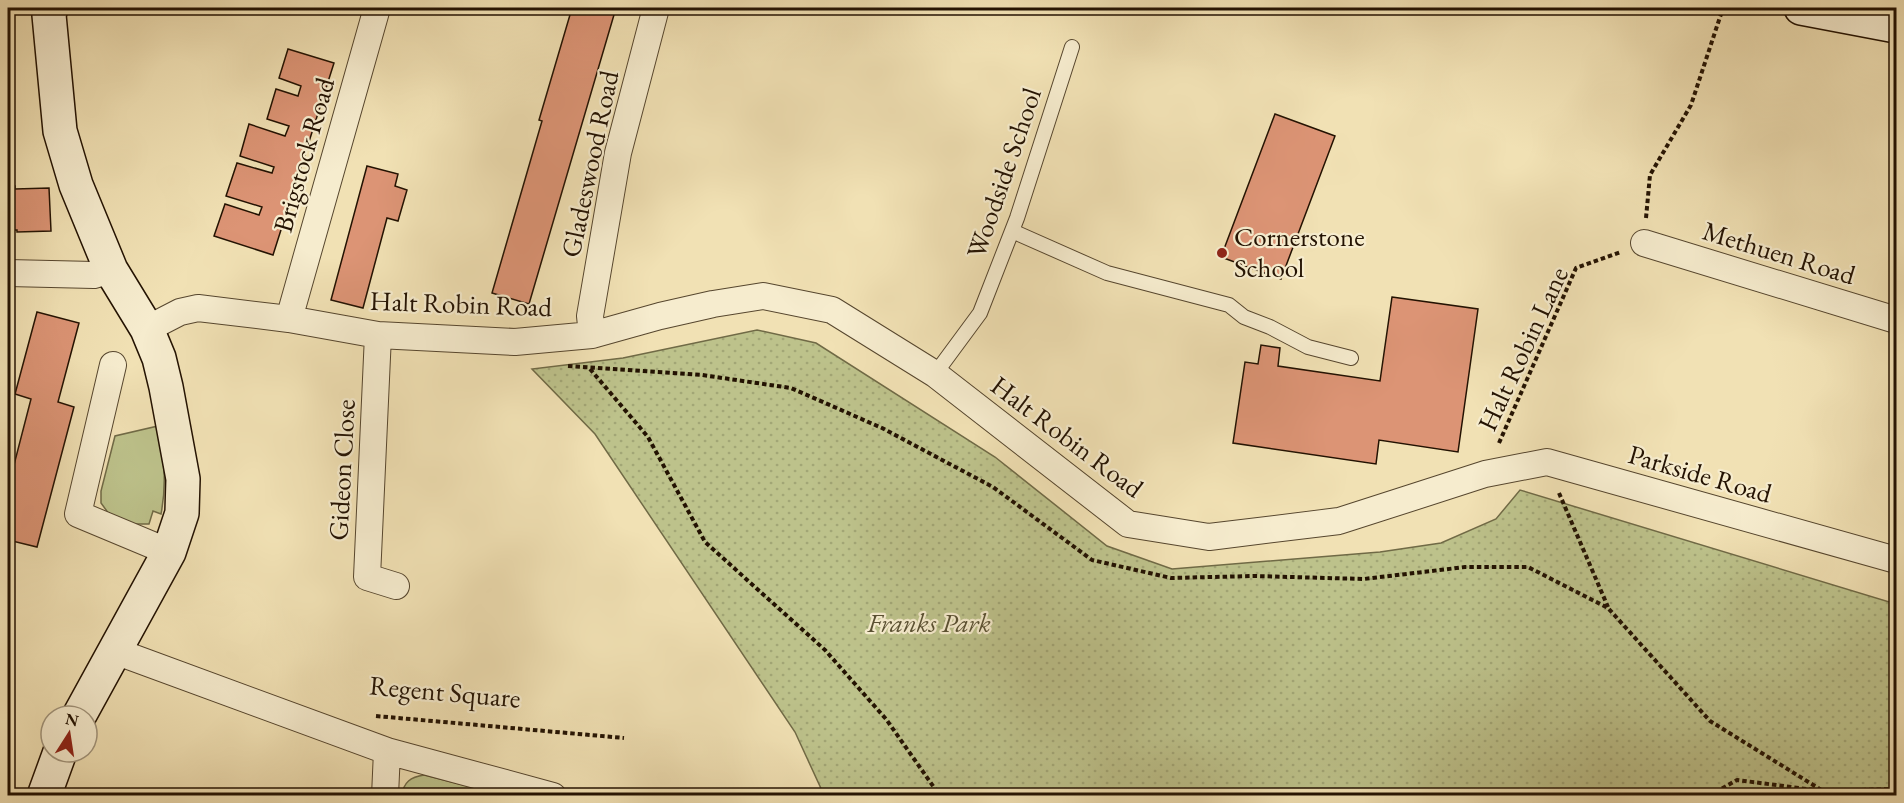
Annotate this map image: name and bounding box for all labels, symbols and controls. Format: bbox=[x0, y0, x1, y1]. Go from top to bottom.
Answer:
street label: Gladeswood Road bbox=[553, 67, 626, 260]
street label: Brigstock Road bbox=[265, 73, 342, 236]
street label: Woodside School bbox=[958, 83, 1049, 263]
street label: Methuen Road bbox=[1699, 213, 1860, 292]
place label: Cornerstone School bbox=[1234, 219, 1365, 285]
marker: Cornerstone School bbox=[1215, 246, 1229, 260]
street label: Halt Robin Lane bbox=[1469, 261, 1576, 436]
street label: Halt Robin Road bbox=[369, 283, 553, 324]
street label: Halt Robin Road bbox=[984, 368, 1151, 506]
street label: Gideon Close bbox=[320, 398, 363, 542]
street label: Parkside Road bbox=[1624, 436, 1776, 511]
park label: Franks Park bbox=[866, 605, 991, 640]
street label: Regent Square bbox=[368, 667, 522, 716]
north arrow bbox=[39, 704, 99, 764]
text: N bbox=[63, 708, 81, 731]

